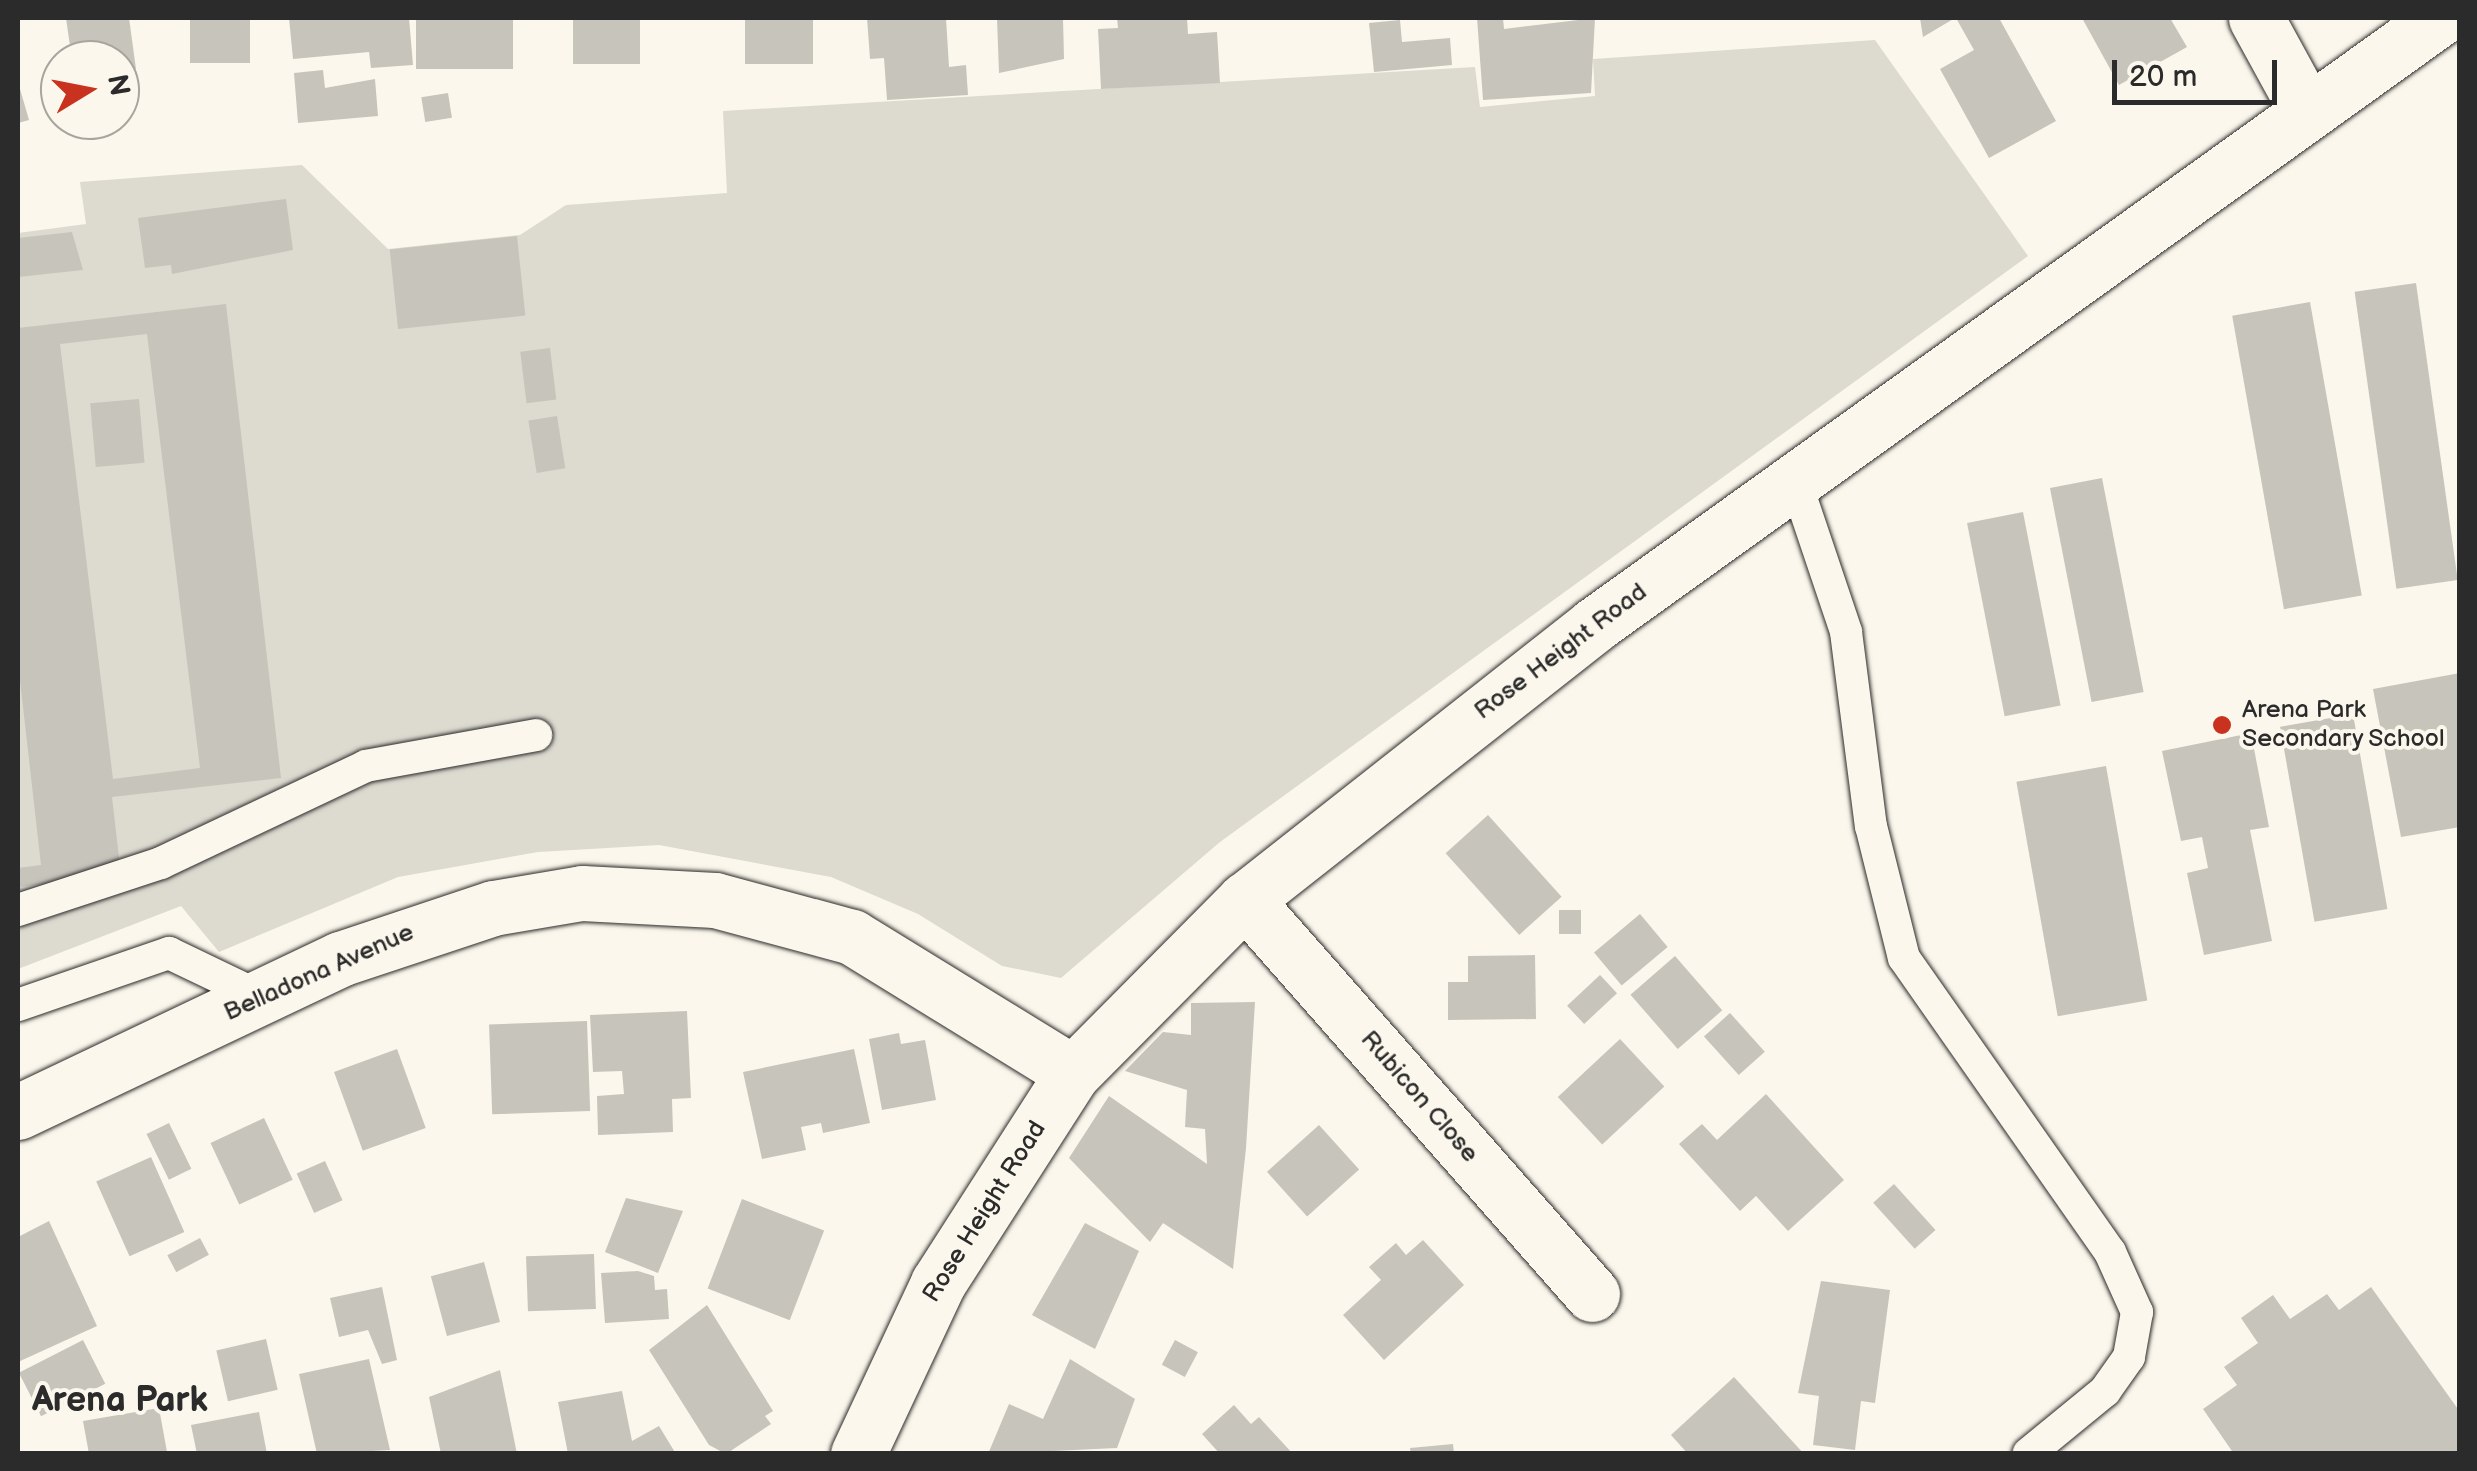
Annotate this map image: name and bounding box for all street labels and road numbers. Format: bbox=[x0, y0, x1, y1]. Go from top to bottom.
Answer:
street label: Rose Height Road bbox=[1469, 577, 1653, 727]
street label: Belladona Avenue bbox=[219, 918, 419, 1028]
street label: Rubicon Close bbox=[1354, 1025, 1484, 1169]
street label: Rose Height Road bbox=[917, 1116, 1053, 1308]

